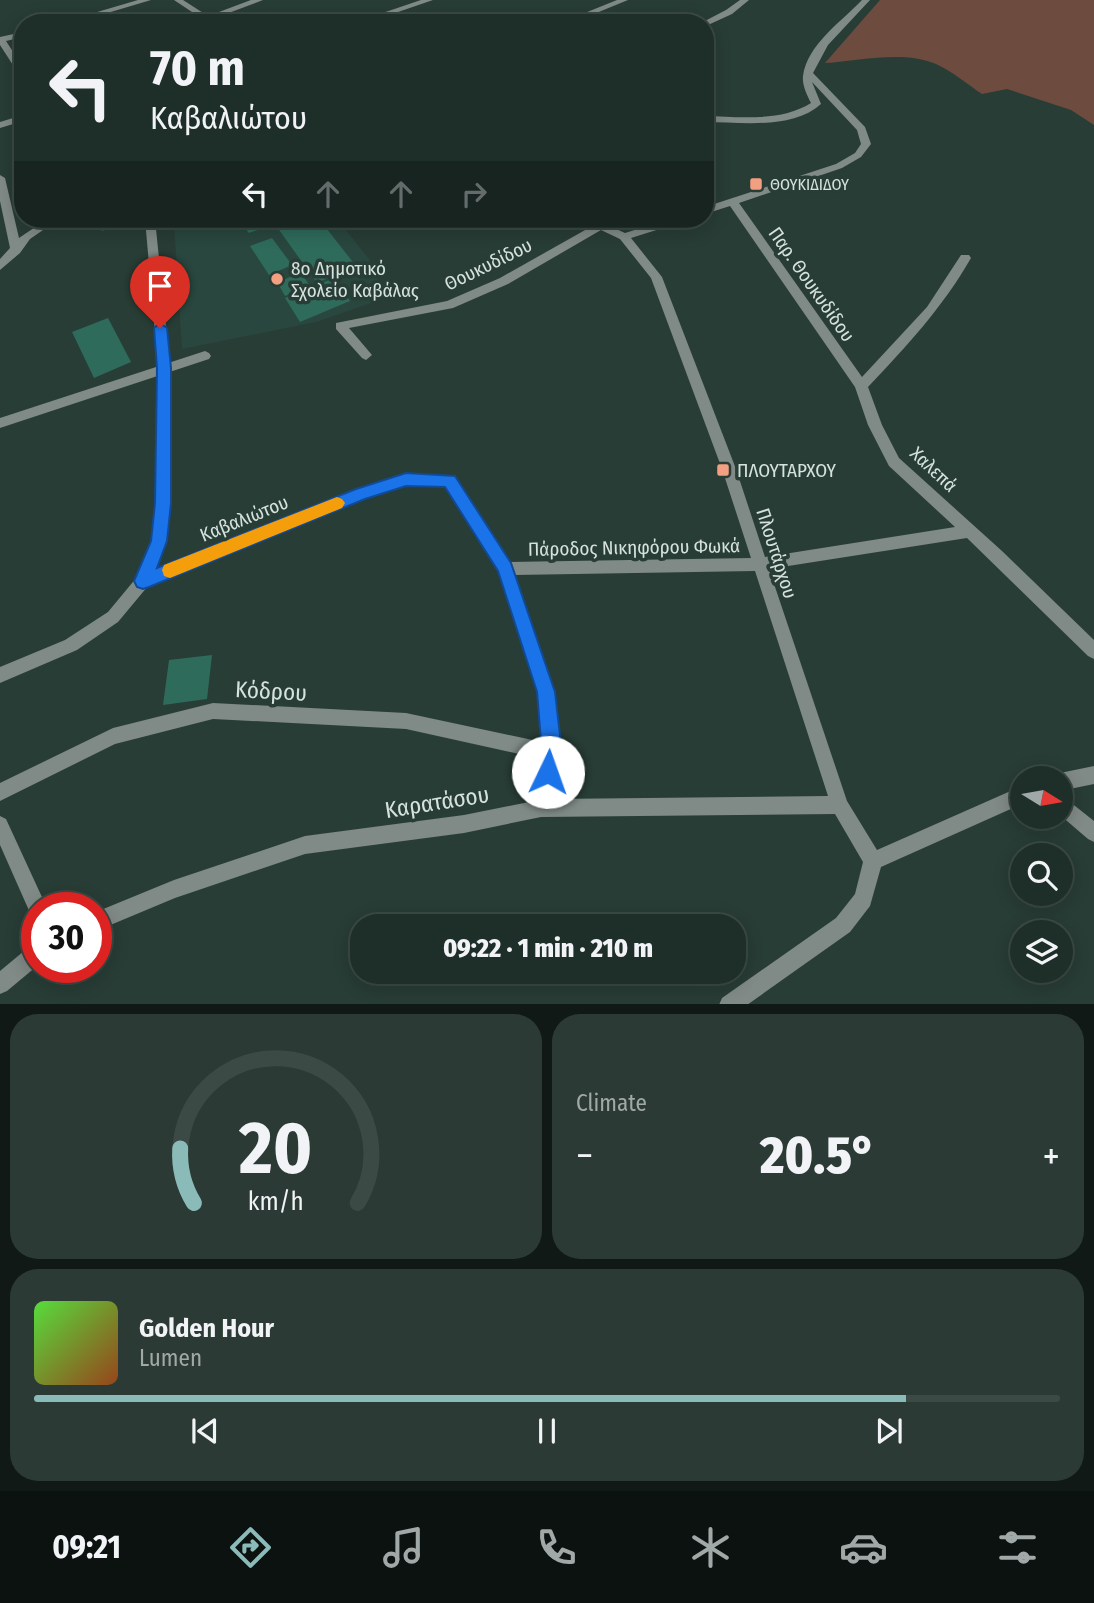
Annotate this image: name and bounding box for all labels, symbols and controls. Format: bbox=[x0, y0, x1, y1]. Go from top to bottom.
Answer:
text: 70 m bbox=[150, 39, 245, 98]
icon: left bbox=[35, 42, 126, 133]
text: Καβαλιώτου bbox=[150, 99, 307, 137]
icon: left bbox=[236, 175, 274, 213]
icon: ahead bbox=[309, 175, 347, 213]
icon: ahead bbox=[382, 175, 420, 213]
icon: right bbox=[455, 175, 493, 213]
place label: ΘΟΥΚΙΔΙΔΟΥ bbox=[770, 175, 849, 194]
marker: ΘΟΥΚΙΔΙΔΟΥ bbox=[748, 176, 764, 192]
street label: Παρ. Θουκυδίδου bbox=[764, 223, 860, 346]
street label: Θουκυδίδου bbox=[441, 233, 536, 296]
pin bbox=[130, 256, 190, 328]
place label: 8ο Δημοτικό Σχολείο Καβάλας bbox=[291, 257, 419, 302]
icon: arrive bbox=[141, 267, 179, 305]
marker: 8ο Δημοτικό Σχολείο Καβάλας bbox=[269, 271, 285, 287]
street label: Χαλεπά bbox=[905, 442, 962, 497]
place label: ΠΛΟΥΤΑΡΧΟΥ bbox=[737, 459, 837, 482]
marker: ΠΛΟΥΤΑΡΧΟΥ bbox=[715, 462, 731, 478]
street label: Καβαλιώτου bbox=[197, 490, 292, 547]
street label: Πλουτάρχου bbox=[751, 505, 802, 601]
street label: Πάροδος Νικηφόρου Φωκά bbox=[528, 534, 740, 561]
street label: Κόδρου bbox=[234, 675, 308, 707]
position arrow bbox=[511, 735, 585, 809]
north arrow bbox=[1010, 766, 1073, 830]
map controls bbox=[1010, 766, 1073, 983]
street label: Καρατάσου bbox=[383, 780, 491, 824]
button: search bbox=[1010, 843, 1073, 906]
speed limit sign: 30 bbox=[21, 892, 112, 983]
button: layers bbox=[1010, 920, 1073, 983]
text: 09:22 · 1 min · 210 m bbox=[443, 933, 653, 964]
text: Climate bbox=[576, 1089, 647, 1117]
text: 20 bbox=[238, 1105, 313, 1192]
text: 20.5° bbox=[760, 1124, 876, 1187]
text: − bbox=[576, 1133, 593, 1179]
text: + bbox=[1043, 1133, 1060, 1179]
text: km/h bbox=[248, 1186, 304, 1216]
text: Golden Hour bbox=[139, 1313, 274, 1344]
text: Lumen bbox=[139, 1344, 202, 1372]
icon: previous bbox=[186, 1412, 224, 1450]
icon: pause bbox=[528, 1412, 566, 1450]
icon: next bbox=[870, 1412, 908, 1450]
icon: directions bbox=[226, 1523, 275, 1572]
icon: music bbox=[379, 1523, 428, 1572]
icon: phone bbox=[532, 1523, 581, 1572]
icon: climate bbox=[686, 1523, 735, 1572]
icon: car bbox=[839, 1523, 888, 1572]
icon: filters bbox=[993, 1523, 1042, 1572]
text: 09:21 bbox=[52, 1528, 121, 1566]

